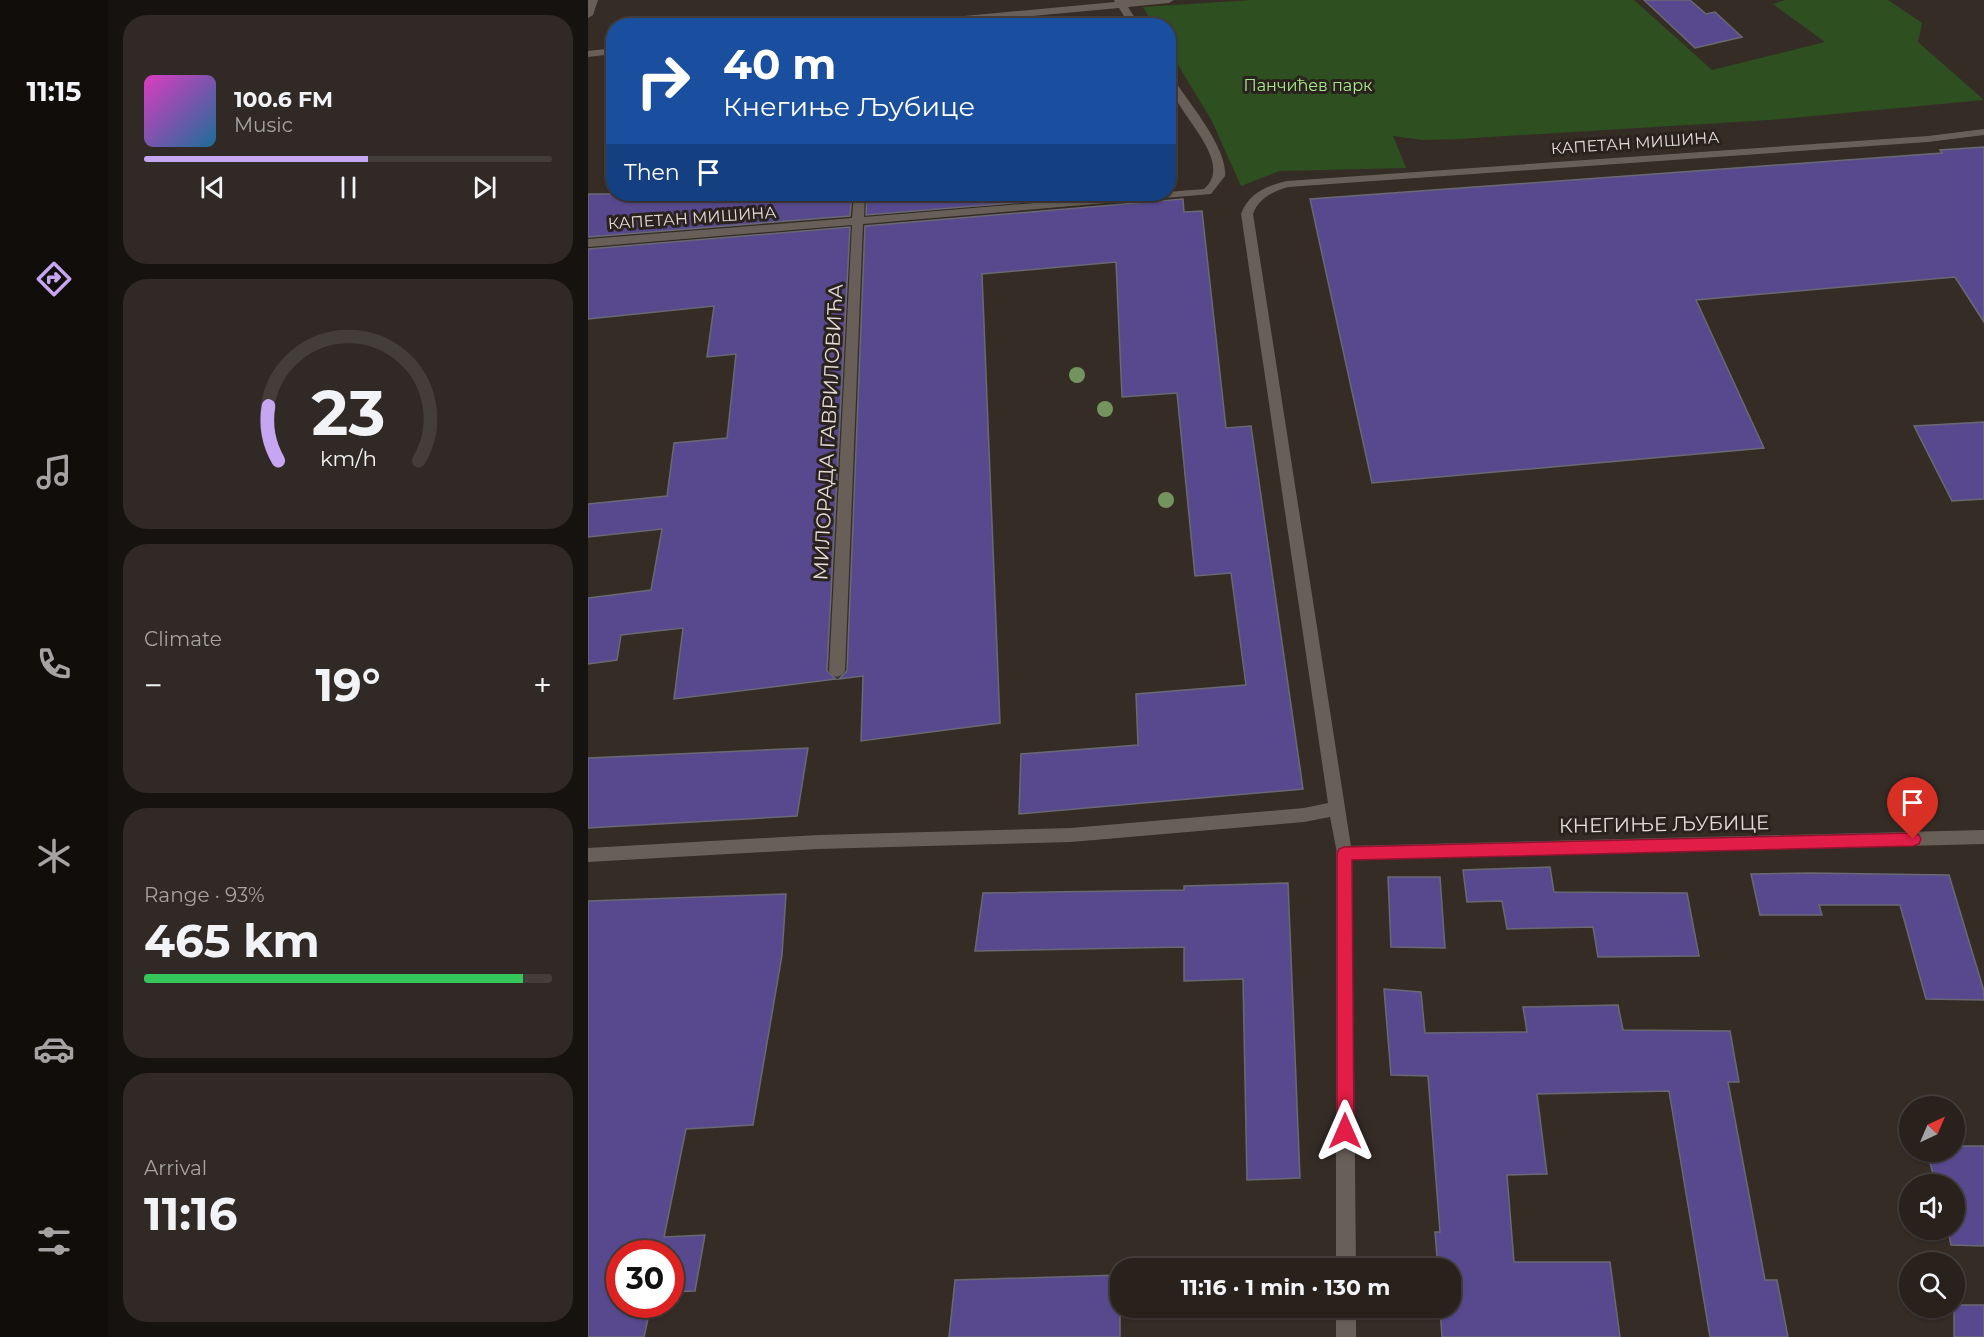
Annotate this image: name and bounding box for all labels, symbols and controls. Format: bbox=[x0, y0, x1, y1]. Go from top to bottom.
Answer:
text: 40 m bbox=[723, 38, 836, 90]
icon: right bbox=[624, 42, 702, 120]
text: 11:15 bbox=[27, 75, 81, 108]
park label: Панчићев парк bbox=[1244, 76, 1373, 95]
text: 100.6 FM bbox=[234, 86, 333, 113]
text: Кнегиње Љубице bbox=[723, 90, 975, 123]
text: Music bbox=[234, 113, 293, 137]
street label: КАПЕТАН МИШИНА bbox=[1550, 128, 1720, 158]
icon: arrive bbox=[692, 156, 725, 189]
text: Then bbox=[624, 159, 680, 186]
icon: previous bbox=[196, 171, 229, 204]
icon: pause bbox=[332, 171, 365, 204]
icon: next bbox=[468, 171, 501, 204]
street label: КАПЕТАН МИШИНА bbox=[607, 203, 777, 233]
icon: directions bbox=[33, 258, 75, 300]
street label: МИЛОРАДА ГАВРИЛОВИЋА bbox=[808, 283, 848, 581]
text: 23 bbox=[311, 375, 385, 451]
text: km/h bbox=[319, 446, 377, 472]
icon: music bbox=[33, 451, 75, 493]
text: Climate bbox=[144, 627, 222, 651]
icon: phone bbox=[33, 643, 75, 685]
text: 19° bbox=[315, 657, 381, 712]
text: − bbox=[144, 665, 163, 705]
text: + bbox=[533, 665, 552, 705]
pin bbox=[1887, 777, 1938, 839]
icon: arrive bbox=[1896, 786, 1929, 819]
street label: КНЕГИЊЕ ЉУБИЦЕ bbox=[1559, 810, 1769, 838]
icon: climate bbox=[33, 835, 75, 877]
text: Range · 93% bbox=[144, 883, 265, 907]
text: 465 km bbox=[144, 913, 320, 968]
icon: car bbox=[33, 1028, 75, 1070]
north arrow bbox=[1899, 1096, 1965, 1162]
map controls bbox=[1899, 1096, 1965, 1318]
position arrow bbox=[1313, 1099, 1377, 1163]
text: Arrival bbox=[144, 1156, 207, 1180]
button: sound bbox=[1899, 1174, 1965, 1240]
text: 11:16 bbox=[144, 1186, 237, 1241]
icon: filters bbox=[33, 1220, 75, 1262]
speed limit sign: 30 bbox=[606, 1240, 684, 1318]
button: search bbox=[1899, 1252, 1965, 1318]
text: 11:16 · 1 min · 130 m bbox=[1181, 1274, 1390, 1301]

